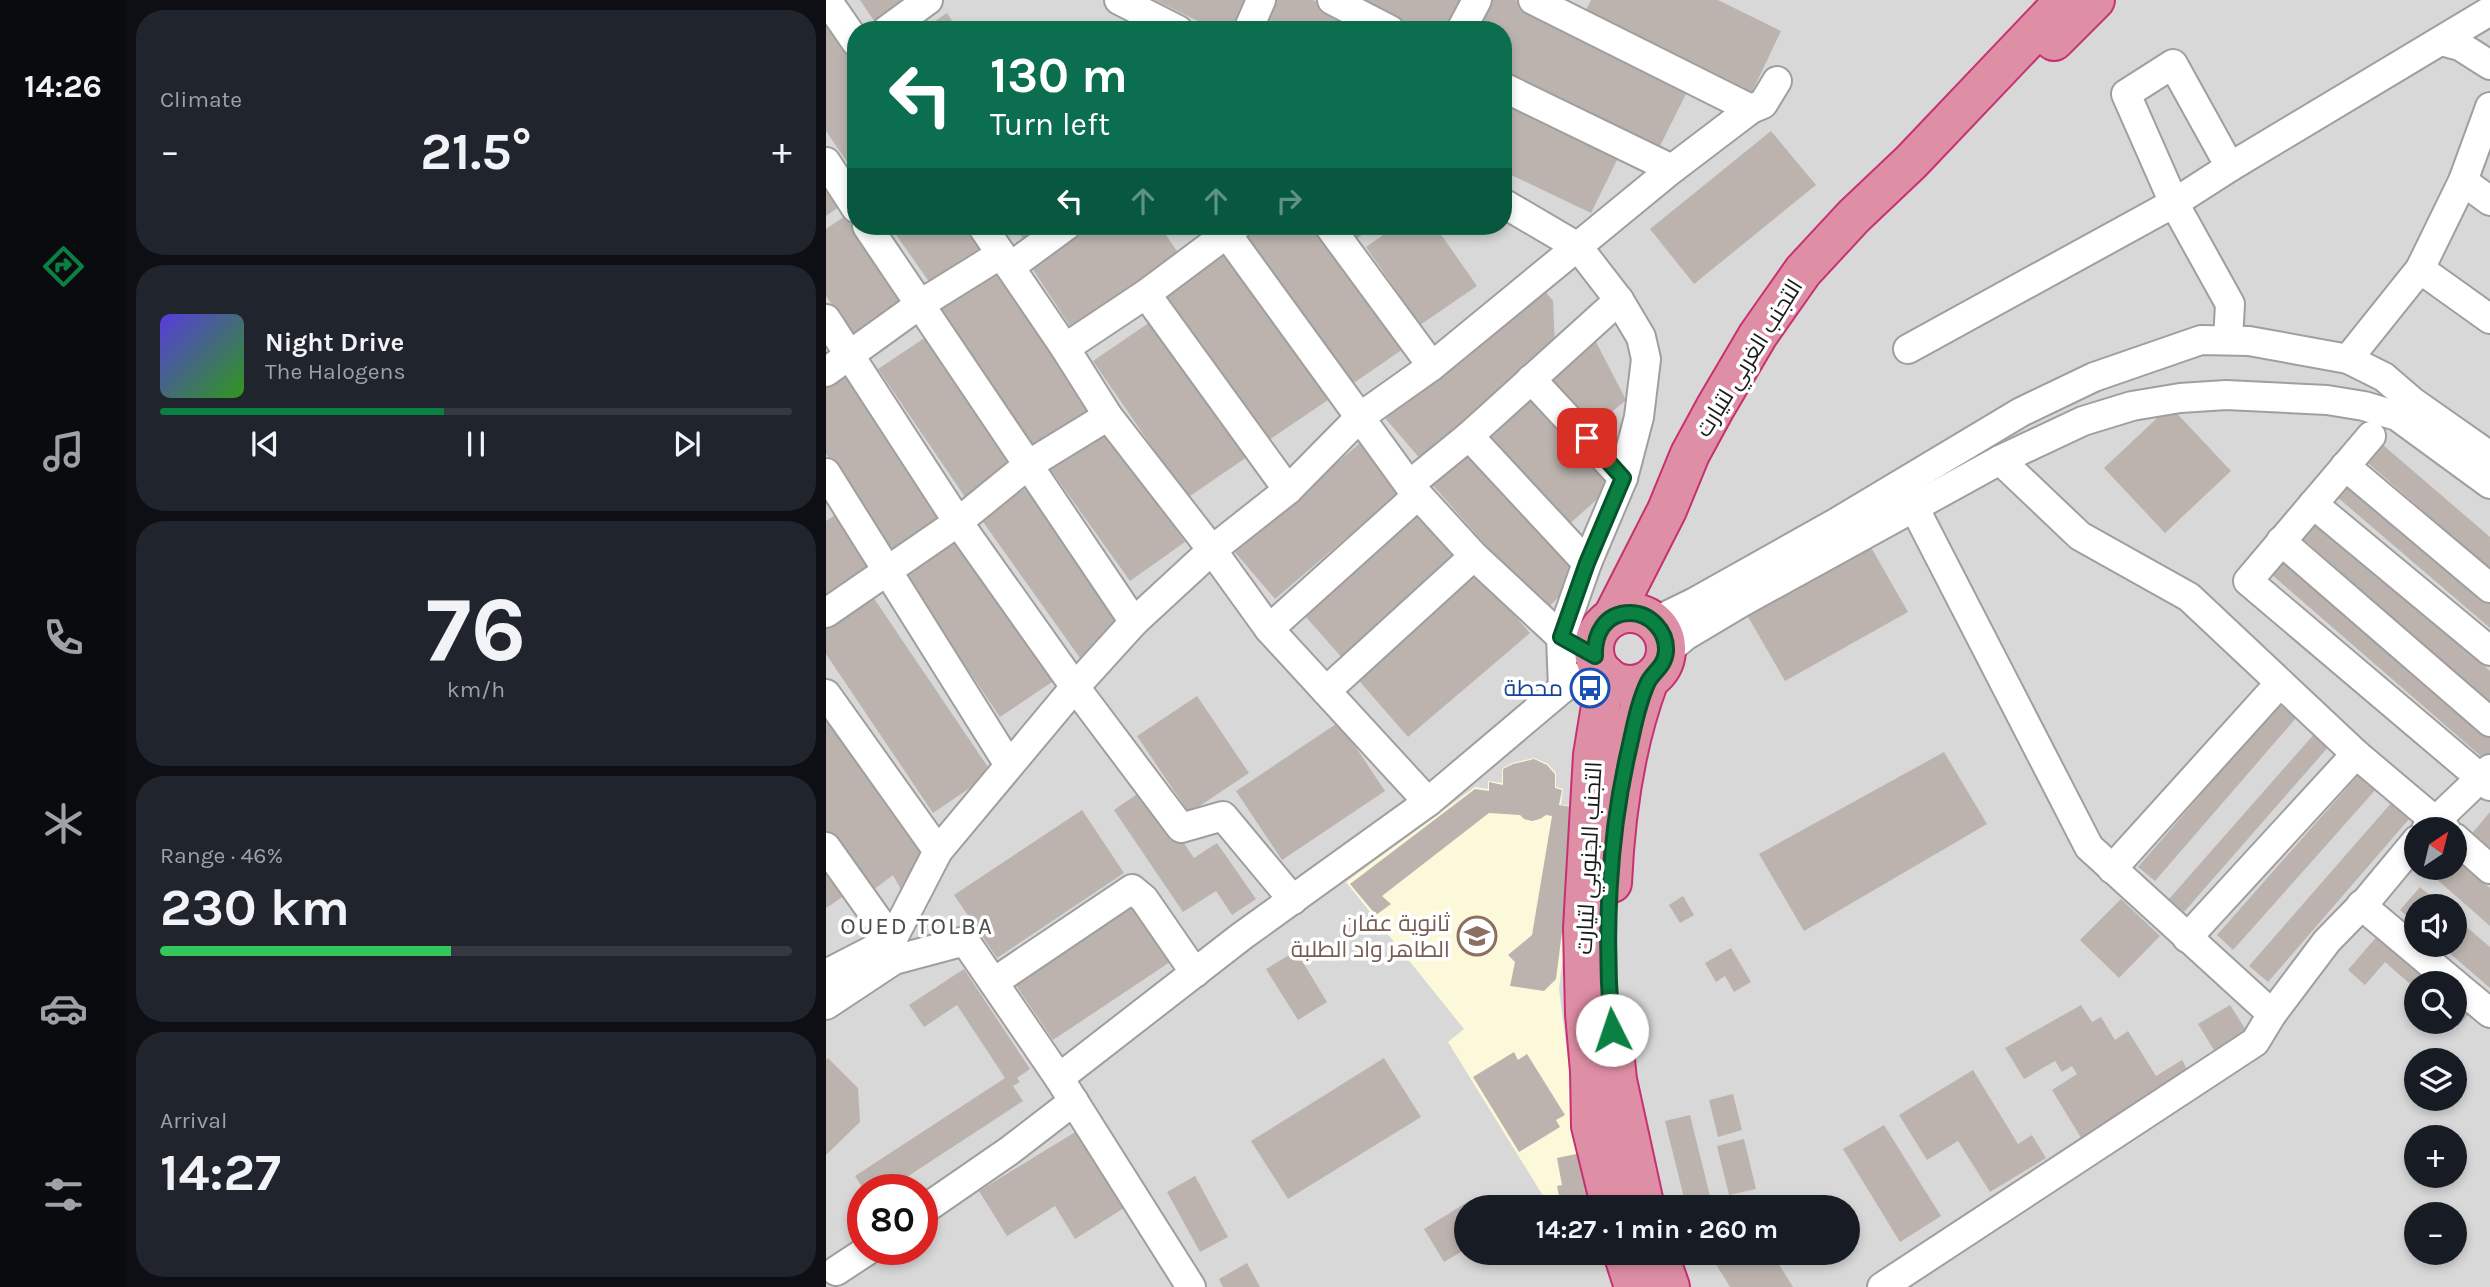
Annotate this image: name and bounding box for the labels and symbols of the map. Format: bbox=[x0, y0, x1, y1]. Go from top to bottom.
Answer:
street label: التجنب الغربي لتيارت bbox=[1690, 274, 1812, 444]
pin bbox=[1557, 408, 1617, 468]
bus stop icon: محطة bbox=[1569, 667, 1611, 709]
place label: محطة bbox=[1504, 675, 1563, 702]
street label: التجنب الجنوبي لتيارت bbox=[1570, 761, 1612, 955]
north arrow bbox=[2404, 817, 2468, 880]
place label: ثانوية عفان الطاهر واد الطلبة bbox=[1291, 910, 1450, 963]
district label: OUED TOLBA bbox=[840, 912, 994, 940]
school or university icon: ثانوية عفان الطاهر واد الطلبة bbox=[1456, 915, 1498, 957]
position arrow bbox=[1575, 993, 1649, 1067]
speed limit sign: 80 bbox=[847, 1174, 938, 1265]

